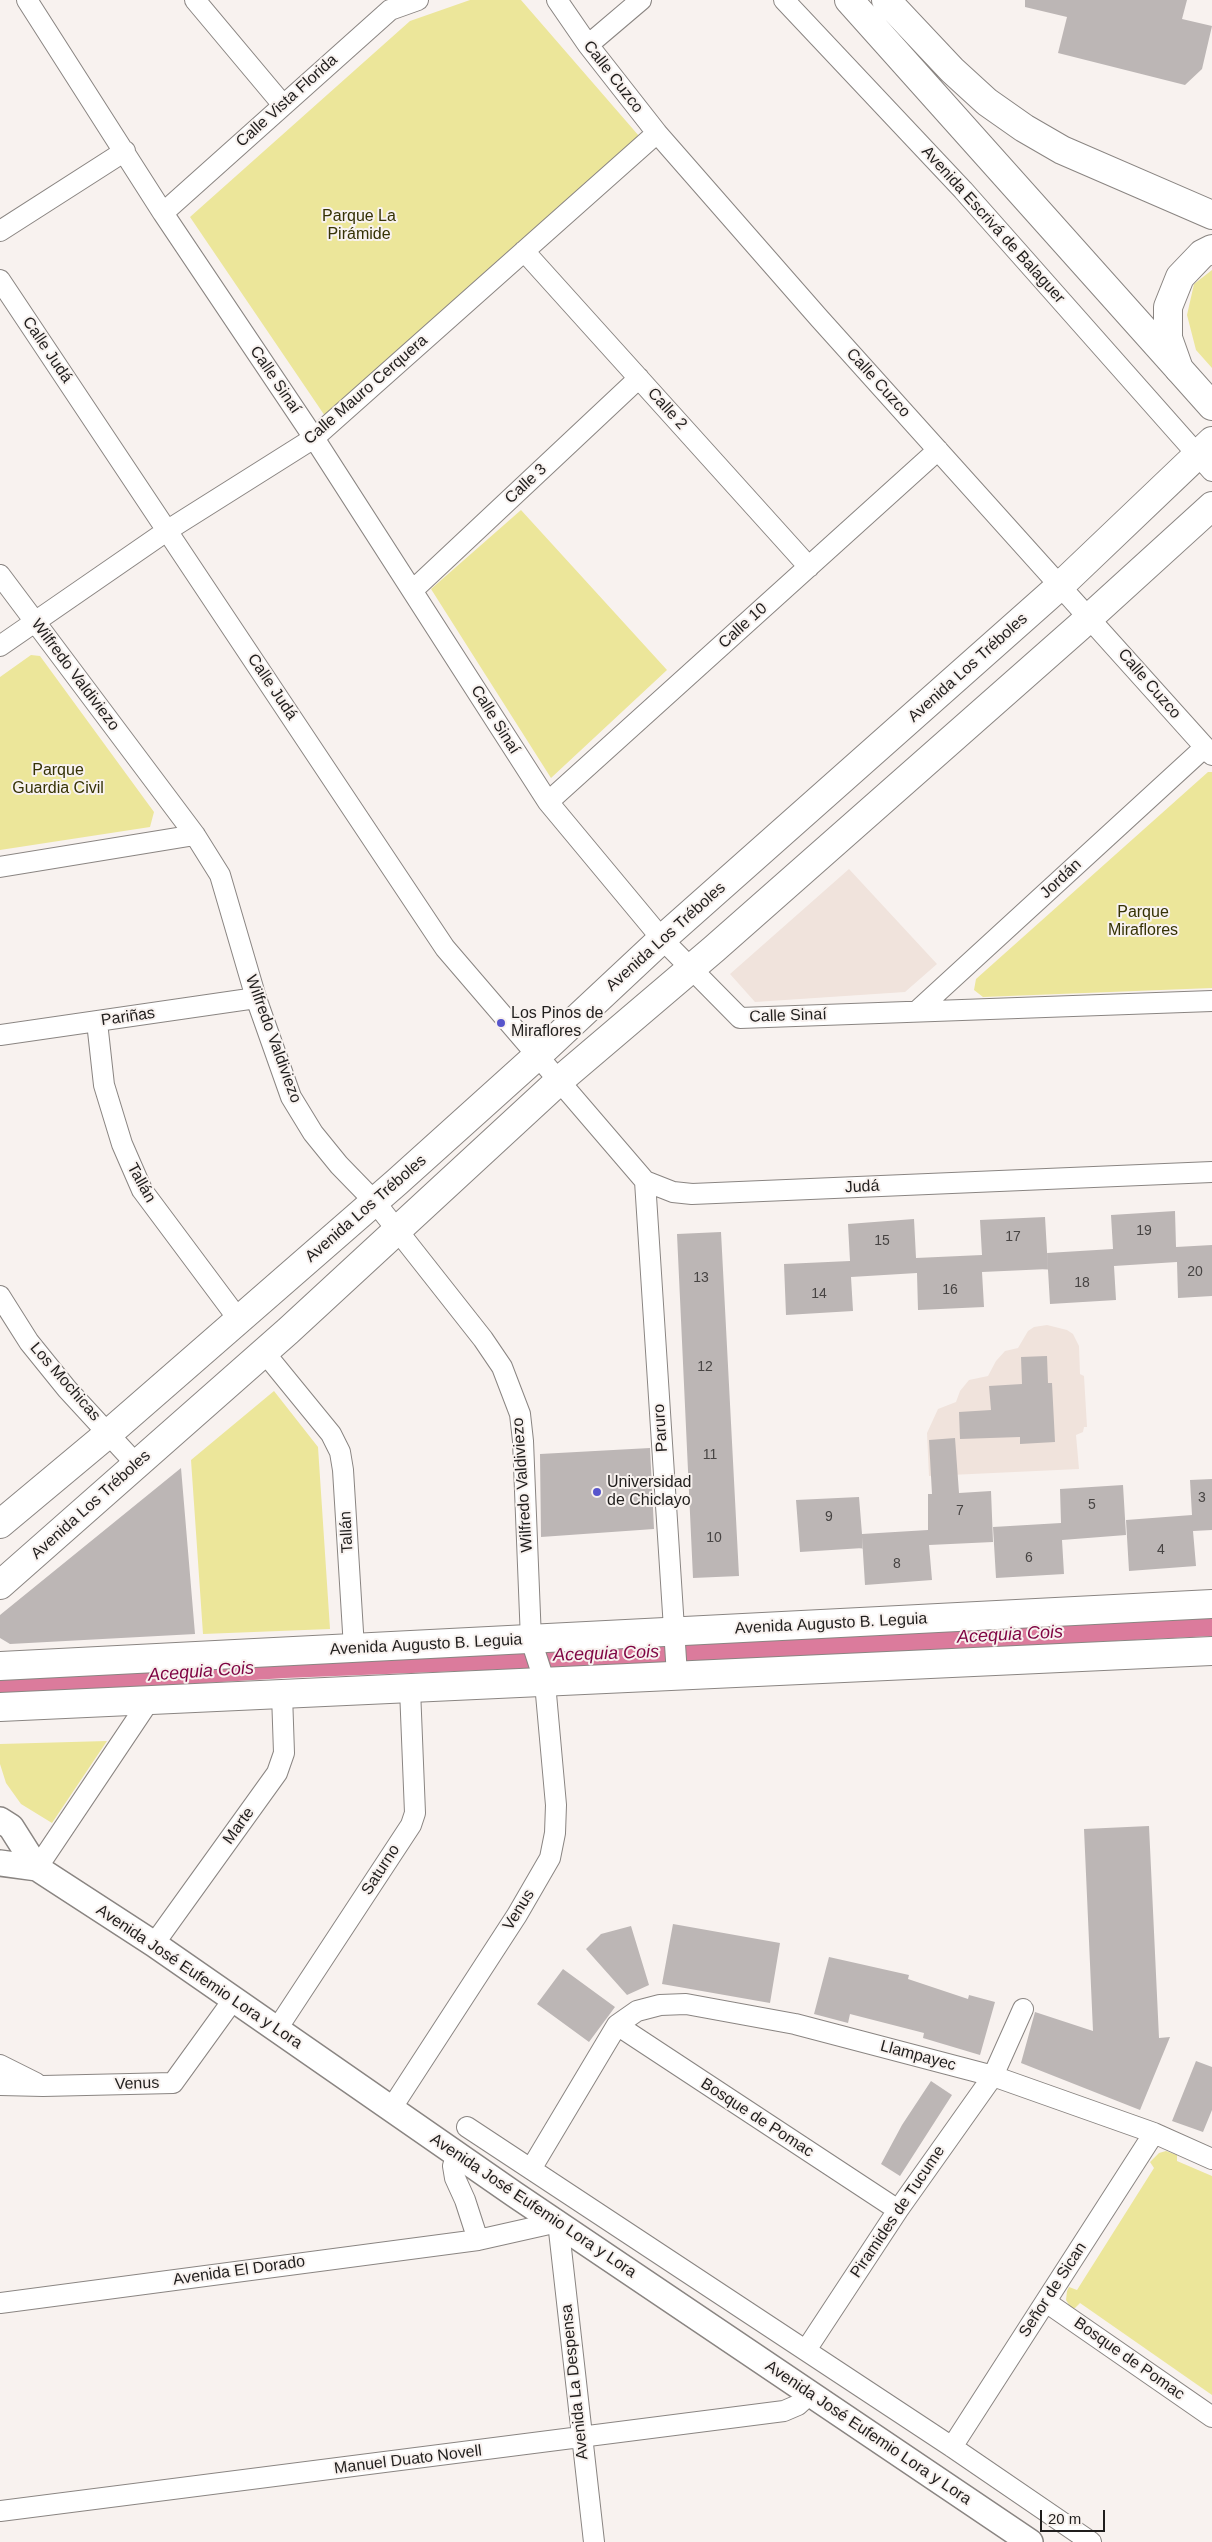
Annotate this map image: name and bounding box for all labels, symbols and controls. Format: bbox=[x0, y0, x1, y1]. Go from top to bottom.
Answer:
street label: Calle Cuzco bbox=[579, 37, 647, 117]
street label: Calle Vista Florida bbox=[232, 51, 342, 151]
street label: Avenida Escrivá de Balaguer bbox=[917, 142, 1069, 308]
park label: Parque La Pirámide bbox=[322, 207, 396, 245]
street label: Calle Judá bbox=[18, 313, 76, 387]
street label: Calle Mauro Cerquera bbox=[300, 331, 432, 449]
street label: Calle Sinaí bbox=[245, 343, 305, 417]
street label: Calle Cuzco bbox=[842, 345, 914, 421]
street label: Calle 2 bbox=[643, 384, 691, 434]
street label: Calle 3 bbox=[501, 460, 551, 508]
street label: Calle 10 bbox=[715, 599, 771, 653]
street label: Avenida Los Tréboles bbox=[904, 609, 1032, 727]
street label: Wilfredo Valdiviezo bbox=[27, 615, 123, 735]
street label: Calle Cuzco bbox=[1113, 645, 1185, 723]
street label: Calle Judá bbox=[243, 650, 301, 724]
street label: Calle Sinaí bbox=[466, 682, 524, 758]
park label: Parque Guardia Civil bbox=[12, 761, 104, 799]
street label: Jordán bbox=[1037, 855, 1085, 903]
street label: Avenida Los Tréboles bbox=[602, 878, 730, 996]
park label: Parque Miraflores bbox=[1108, 903, 1178, 941]
street label: Wilfredo Valdiviezo bbox=[241, 972, 305, 1106]
street label: Pariñas bbox=[100, 1004, 156, 1030]
place label: Los Pinos de Miraflores bbox=[511, 1004, 604, 1042]
street label: Calle Sinaí bbox=[749, 1005, 827, 1027]
marker: Los Pinos de Miraflores bbox=[495, 1017, 507, 1029]
street label: Avenida Los Tréboles bbox=[302, 1151, 430, 1267]
street label: Tallán bbox=[122, 1160, 160, 1206]
street label: Judá bbox=[844, 1177, 880, 1197]
house number: 19 bbox=[1136, 1223, 1152, 1239]
house number: 17 bbox=[1005, 1229, 1021, 1245]
house number: 15 bbox=[874, 1233, 890, 1249]
house number: 20 bbox=[1187, 1264, 1203, 1280]
house number: 13 bbox=[693, 1270, 709, 1286]
house number: 18 bbox=[1074, 1275, 1090, 1291]
house number: 16 bbox=[942, 1282, 958, 1298]
house number: 14 bbox=[811, 1286, 827, 1302]
street label: Los Mochicas bbox=[26, 1339, 104, 1425]
house number: 12 bbox=[697, 1359, 713, 1375]
street label: Paruro bbox=[650, 1403, 672, 1453]
street label: Wilfredo Valdiviezo bbox=[509, 1417, 537, 1553]
street label: Avenida Los Tréboles bbox=[27, 1446, 155, 1564]
house number: 11 bbox=[703, 1447, 717, 1463]
place label: Universidad de Chiclayo bbox=[607, 1473, 691, 1511]
marker: Universidad de Chiclayo bbox=[591, 1486, 603, 1498]
house number: 3 bbox=[1198, 1490, 1206, 1506]
house number: 5 bbox=[1088, 1497, 1096, 1513]
house number: 7 bbox=[956, 1503, 964, 1519]
house number: 9 bbox=[825, 1509, 833, 1525]
street label: Tallán bbox=[336, 1511, 358, 1553]
house number: 10 bbox=[706, 1530, 722, 1546]
house number: 4 bbox=[1157, 1542, 1165, 1558]
house number: 6 bbox=[1025, 1550, 1033, 1566]
house number: 8 bbox=[893, 1556, 901, 1572]
street label: Avenida Augusto B. Leguia bbox=[734, 1609, 928, 1639]
water label: Acequia Cois bbox=[956, 1621, 1064, 1649]
street label: Avenida Augusto B. Leguia bbox=[329, 1630, 523, 1660]
water label: Acequia Cois bbox=[553, 1641, 659, 1667]
water label: Acequia Cois bbox=[147, 1658, 255, 1686]
street label: Marte bbox=[219, 1804, 259, 1848]
street label: Saturno bbox=[358, 1841, 404, 1899]
street label: Venus bbox=[499, 1886, 539, 1934]
street label: Avenida José Eufemio Lora y Lora bbox=[92, 1901, 306, 2053]
street label: Llampayec bbox=[878, 2037, 958, 2075]
street label: Venus bbox=[114, 2074, 160, 2094]
street label: Bosque de Pomac bbox=[697, 2074, 817, 2162]
street label: Avenida José Eufemio Lora y Lora bbox=[426, 2130, 640, 2282]
street label: Piramides de Tucume bbox=[847, 2142, 949, 2282]
street label: Señor de Sican bbox=[1015, 2239, 1091, 2341]
street label: Avenida El Dorado bbox=[172, 2252, 306, 2290]
street label: Avenida La Despensa bbox=[557, 2303, 593, 2461]
street label: Bosque de Pomac bbox=[1070, 2314, 1188, 2404]
street label: Avenida José Eufemio Lora y Lora bbox=[761, 2357, 975, 2509]
street label: Manuel Duato Novell bbox=[333, 2441, 483, 2479]
scale bar bbox=[1042, 2500, 1107, 2532]
text: 20 m bbox=[1048, 2510, 1081, 2527]

